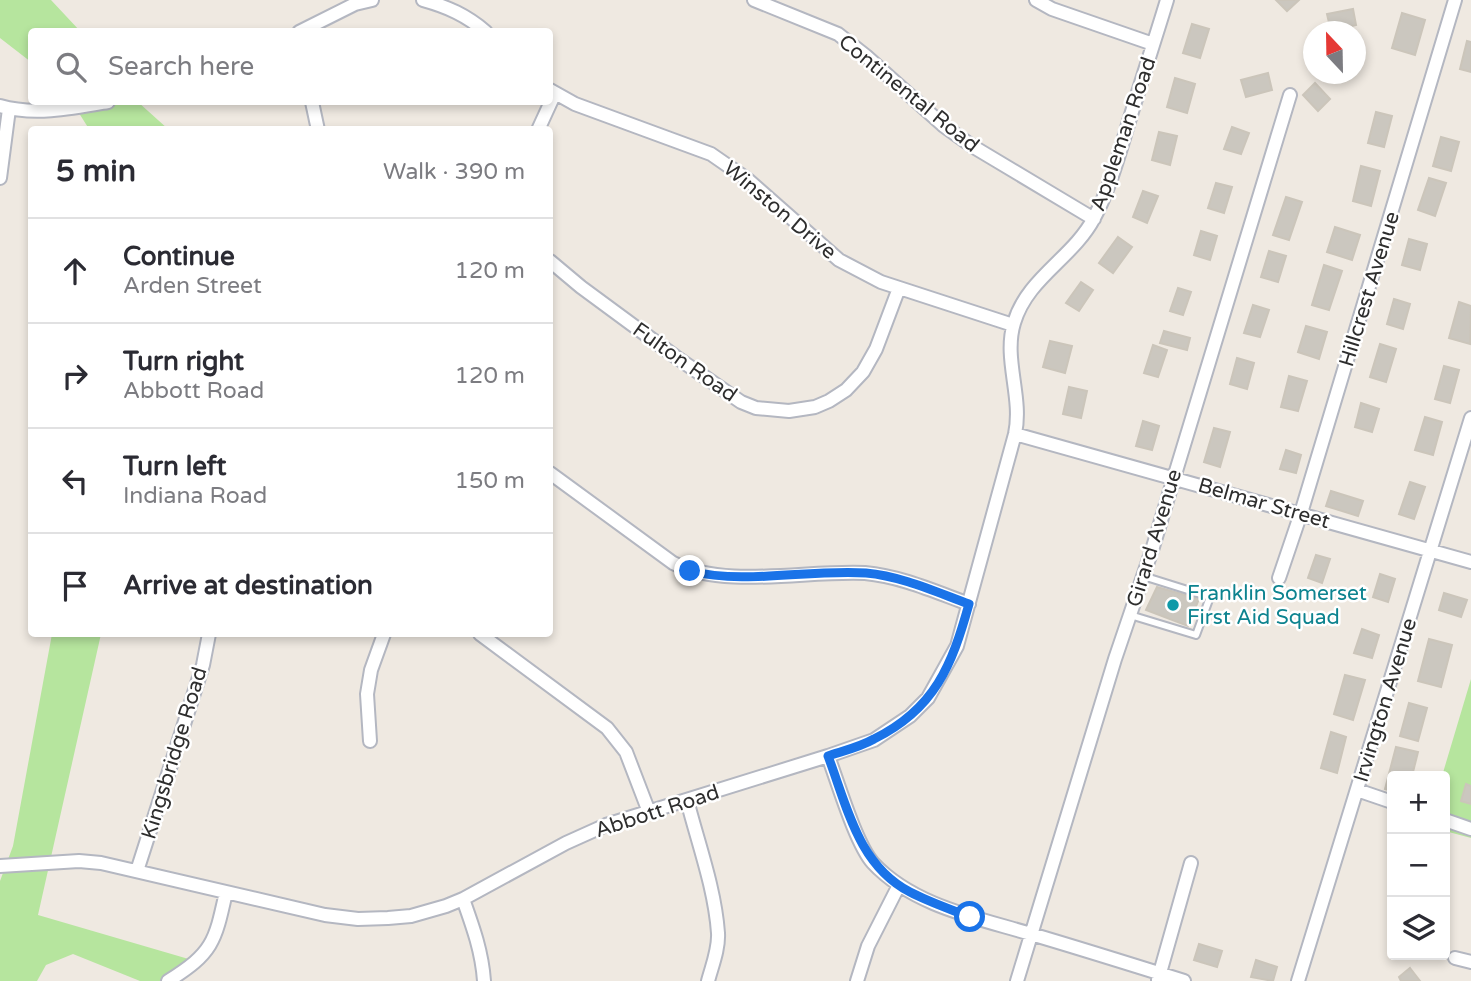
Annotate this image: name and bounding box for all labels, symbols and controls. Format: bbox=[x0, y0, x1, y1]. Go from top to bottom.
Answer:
north arrow bbox=[1303, 21, 1366, 84]
search box bbox=[28, 28, 553, 105]
street label: Continental Road bbox=[833, 29, 984, 158]
icon: search bbox=[52, 48, 90, 86]
text: Search here bbox=[108, 51, 254, 82]
street label: Appleman Road bbox=[1085, 54, 1162, 214]
text: 5 min bbox=[56, 153, 136, 190]
street label: Winston Drive bbox=[718, 156, 841, 265]
text: Walk · 390 m bbox=[383, 158, 525, 186]
street label: Hillcrest Avenue bbox=[1334, 209, 1405, 370]
text: Continue bbox=[123, 241, 235, 272]
icon: ahead bbox=[56, 252, 94, 290]
text: 120 m bbox=[455, 257, 525, 285]
text: Arden Street bbox=[123, 272, 262, 300]
street label: Fulton Road bbox=[628, 317, 742, 408]
text: Turn right bbox=[123, 346, 244, 377]
icon: right bbox=[56, 357, 94, 395]
text: 120 m bbox=[455, 362, 525, 390]
text: Abbott Road bbox=[123, 377, 264, 405]
text: Turn left bbox=[123, 451, 226, 482]
icon: left bbox=[56, 462, 94, 500]
street label: Girard Avenue bbox=[1122, 466, 1187, 610]
text: 150 m bbox=[455, 467, 525, 495]
street label: Belmar Street bbox=[1195, 473, 1333, 534]
text: Indiana Road bbox=[123, 482, 267, 510]
route end bbox=[674, 555, 705, 586]
icon: arrive bbox=[56, 567, 94, 605]
text: Arrive at destination bbox=[123, 570, 373, 601]
place label: Franklin Somerset First Aid Squad bbox=[1187, 581, 1367, 630]
marker: Franklin Somerset First Aid Squad bbox=[1165, 597, 1181, 613]
street label: Irvington Avenue bbox=[1349, 615, 1422, 785]
street label: Kingsbridge Road bbox=[136, 664, 213, 842]
map controls bbox=[1387, 771, 1450, 960]
button: + bbox=[1387, 771, 1450, 834]
street label: Abbott Road bbox=[592, 780, 722, 843]
button: − bbox=[1387, 834, 1450, 897]
button: layers bbox=[1387, 897, 1450, 960]
route start bbox=[954, 901, 985, 932]

